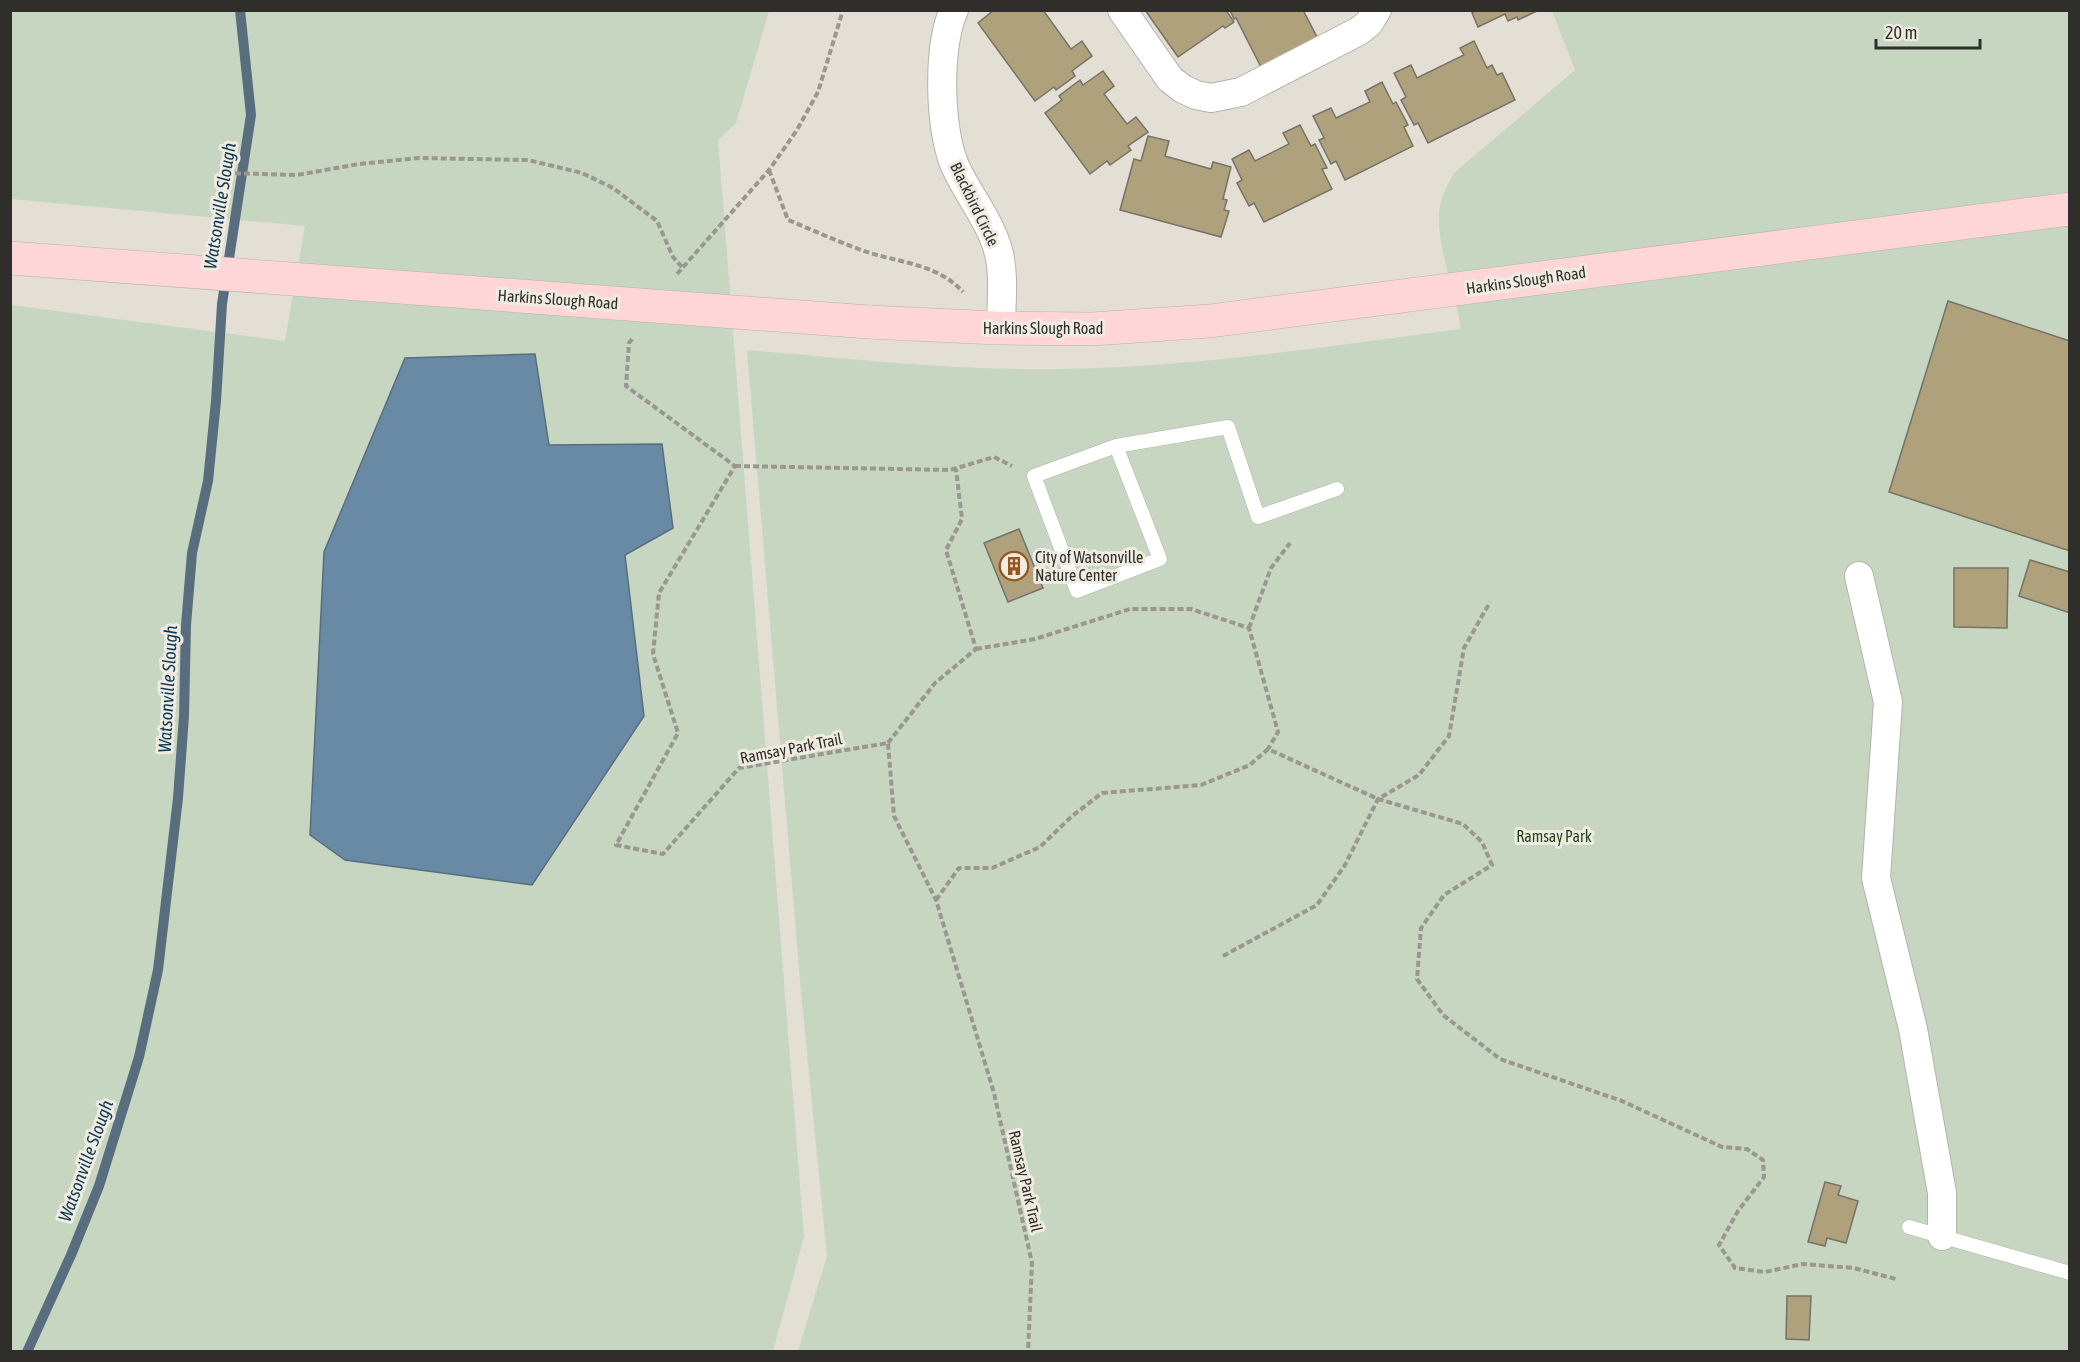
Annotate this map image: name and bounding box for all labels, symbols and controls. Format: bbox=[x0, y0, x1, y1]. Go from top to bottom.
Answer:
scale bar bbox=[1876, 12, 1980, 50]
text: 20 m bbox=[1885, 22, 1917, 43]
water label: Watsonville Slough bbox=[199, 141, 240, 271]
street label: Blackbird Circle bbox=[947, 159, 1003, 249]
street label: Harkins Slough Road bbox=[1465, 263, 1587, 298]
street label: Harkins Slough Road bbox=[497, 286, 619, 313]
street label: Harkins Slough Road bbox=[983, 319, 1103, 338]
place label: City of Watsonville Nature Center bbox=[1035, 548, 1143, 584]
building icon: City of Watsonville Nature Center bbox=[998, 550, 1030, 582]
water label: Watsonville Slough bbox=[154, 624, 181, 753]
street label: Ramsay Park Trail bbox=[738, 729, 844, 768]
park label: Ramsay Park bbox=[1516, 827, 1592, 846]
water label: Watsonville Slough bbox=[54, 1097, 117, 1224]
street label: Ramsay Park Trail bbox=[1005, 1129, 1047, 1234]

